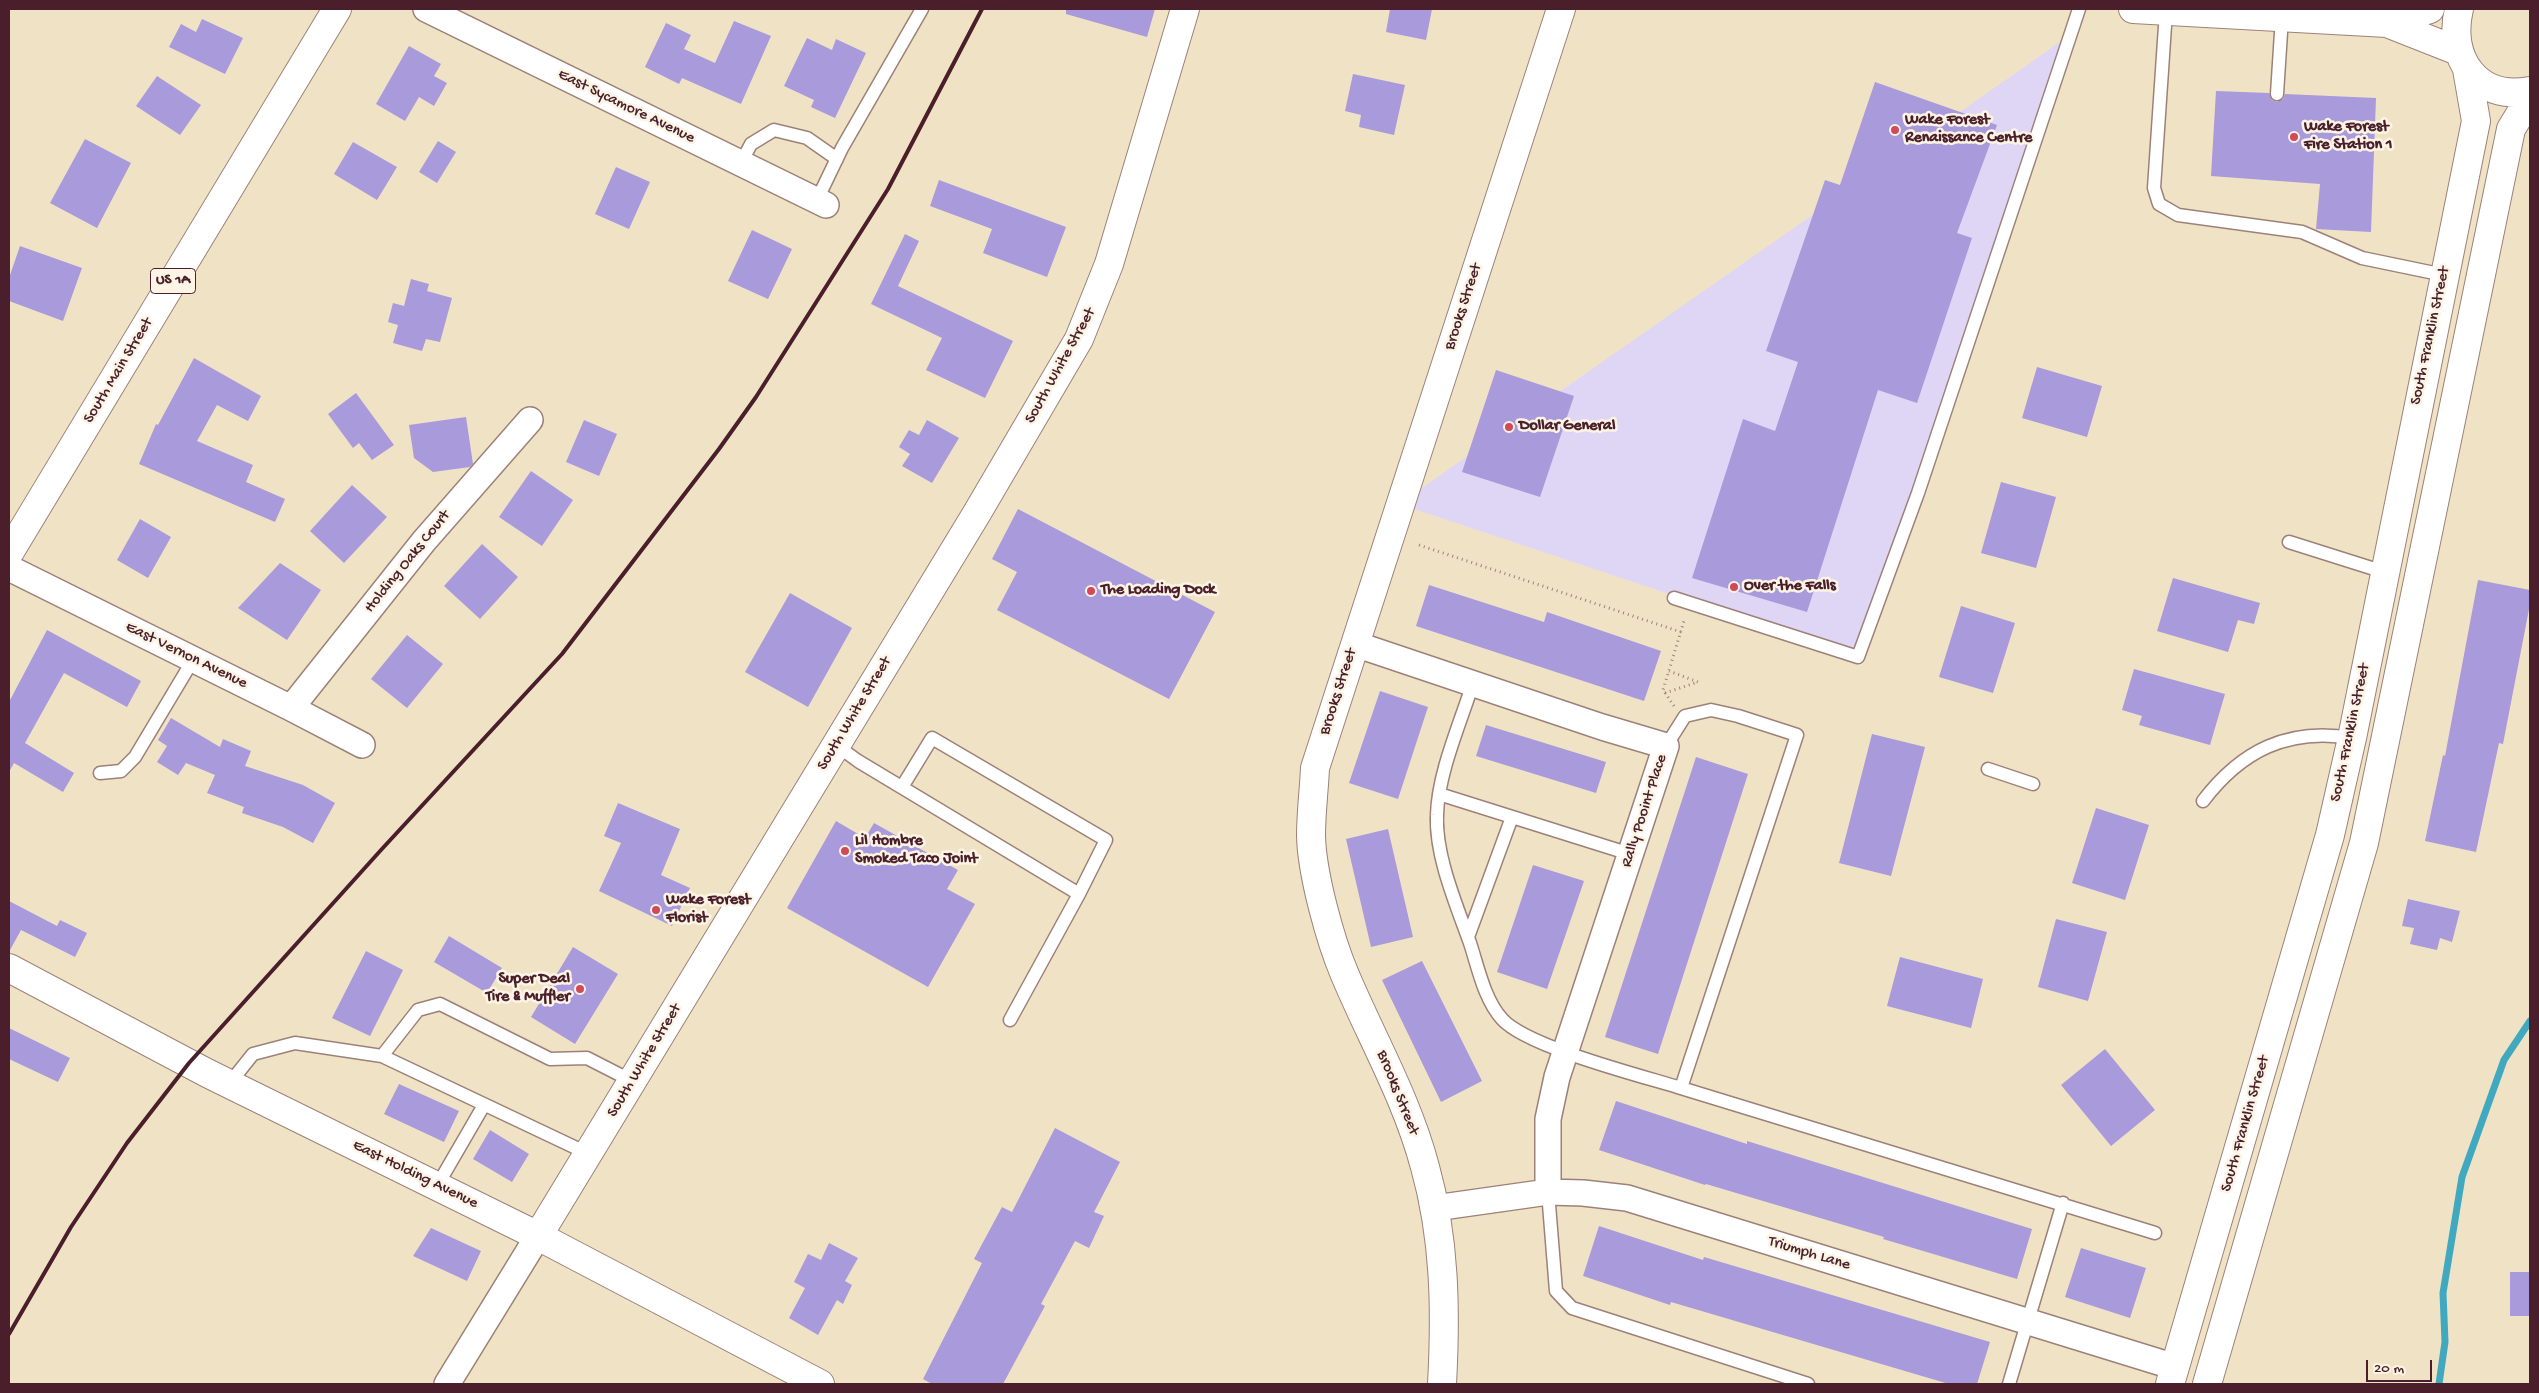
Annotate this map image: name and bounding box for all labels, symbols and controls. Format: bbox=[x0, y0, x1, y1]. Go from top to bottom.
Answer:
street label: East Sycamore Avenue bbox=[554, 65, 698, 149]
place label: Wake Forest Renaissance Centre bbox=[1905, 111, 2032, 149]
place label: Wake Forest Fire Station 1 bbox=[2304, 118, 2392, 156]
marker: Wake Forest Renaissance Centre bbox=[1889, 124, 1901, 136]
marker: Wake Forest Fire Station 1 bbox=[2288, 131, 2300, 143]
street label: Brooks Street bbox=[1441, 261, 1487, 353]
street label: South Franklin Street bbox=[2407, 265, 2455, 407]
road number: US 1A bbox=[150, 268, 196, 294]
street label: South White Street bbox=[1021, 305, 1101, 427]
street label: South Main Street bbox=[80, 315, 158, 427]
place label: Dollar General bbox=[1519, 417, 1615, 437]
marker: Dollar General bbox=[1503, 421, 1515, 433]
street label: Holding Oaks Court bbox=[361, 507, 455, 617]
place label: Over the Falls bbox=[1744, 577, 1836, 597]
place label: The Loading Dock bbox=[1101, 581, 1215, 601]
marker: Over the Falls bbox=[1728, 581, 1740, 593]
marker: The Loading Dock bbox=[1085, 585, 1097, 597]
street label: East Vernon Avenue bbox=[122, 618, 250, 694]
street label: Brooks Street bbox=[1316, 646, 1362, 738]
street label: South White Street bbox=[814, 654, 896, 774]
street label: South Franklin Street bbox=[2327, 662, 2375, 804]
street label: Rally Pooint Place bbox=[1618, 752, 1672, 870]
place label: Lil Hombre Smoked Taco Joint bbox=[855, 832, 978, 870]
marker: Lil Hombre Smoked Taco Joint bbox=[839, 845, 851, 857]
place label: Wake Forest Florist bbox=[666, 891, 751, 929]
marker: Wake Forest Florist bbox=[650, 904, 662, 916]
place label: Super Deal Tire & Muffler bbox=[486, 970, 570, 1008]
marker: Super Deal Tire & Muffler bbox=[574, 983, 586, 995]
street label: South White Street bbox=[604, 1001, 686, 1121]
street label: Brooks Street bbox=[1371, 1048, 1423, 1138]
street label: South Franklin Street bbox=[2217, 1054, 2275, 1194]
street label: East Holding Avenue bbox=[349, 1136, 481, 1214]
street label: Triumph Lane bbox=[1766, 1232, 1852, 1276]
scale bar bbox=[2369, 1350, 2435, 1382]
text: 20 m bbox=[2374, 1360, 2404, 1378]

